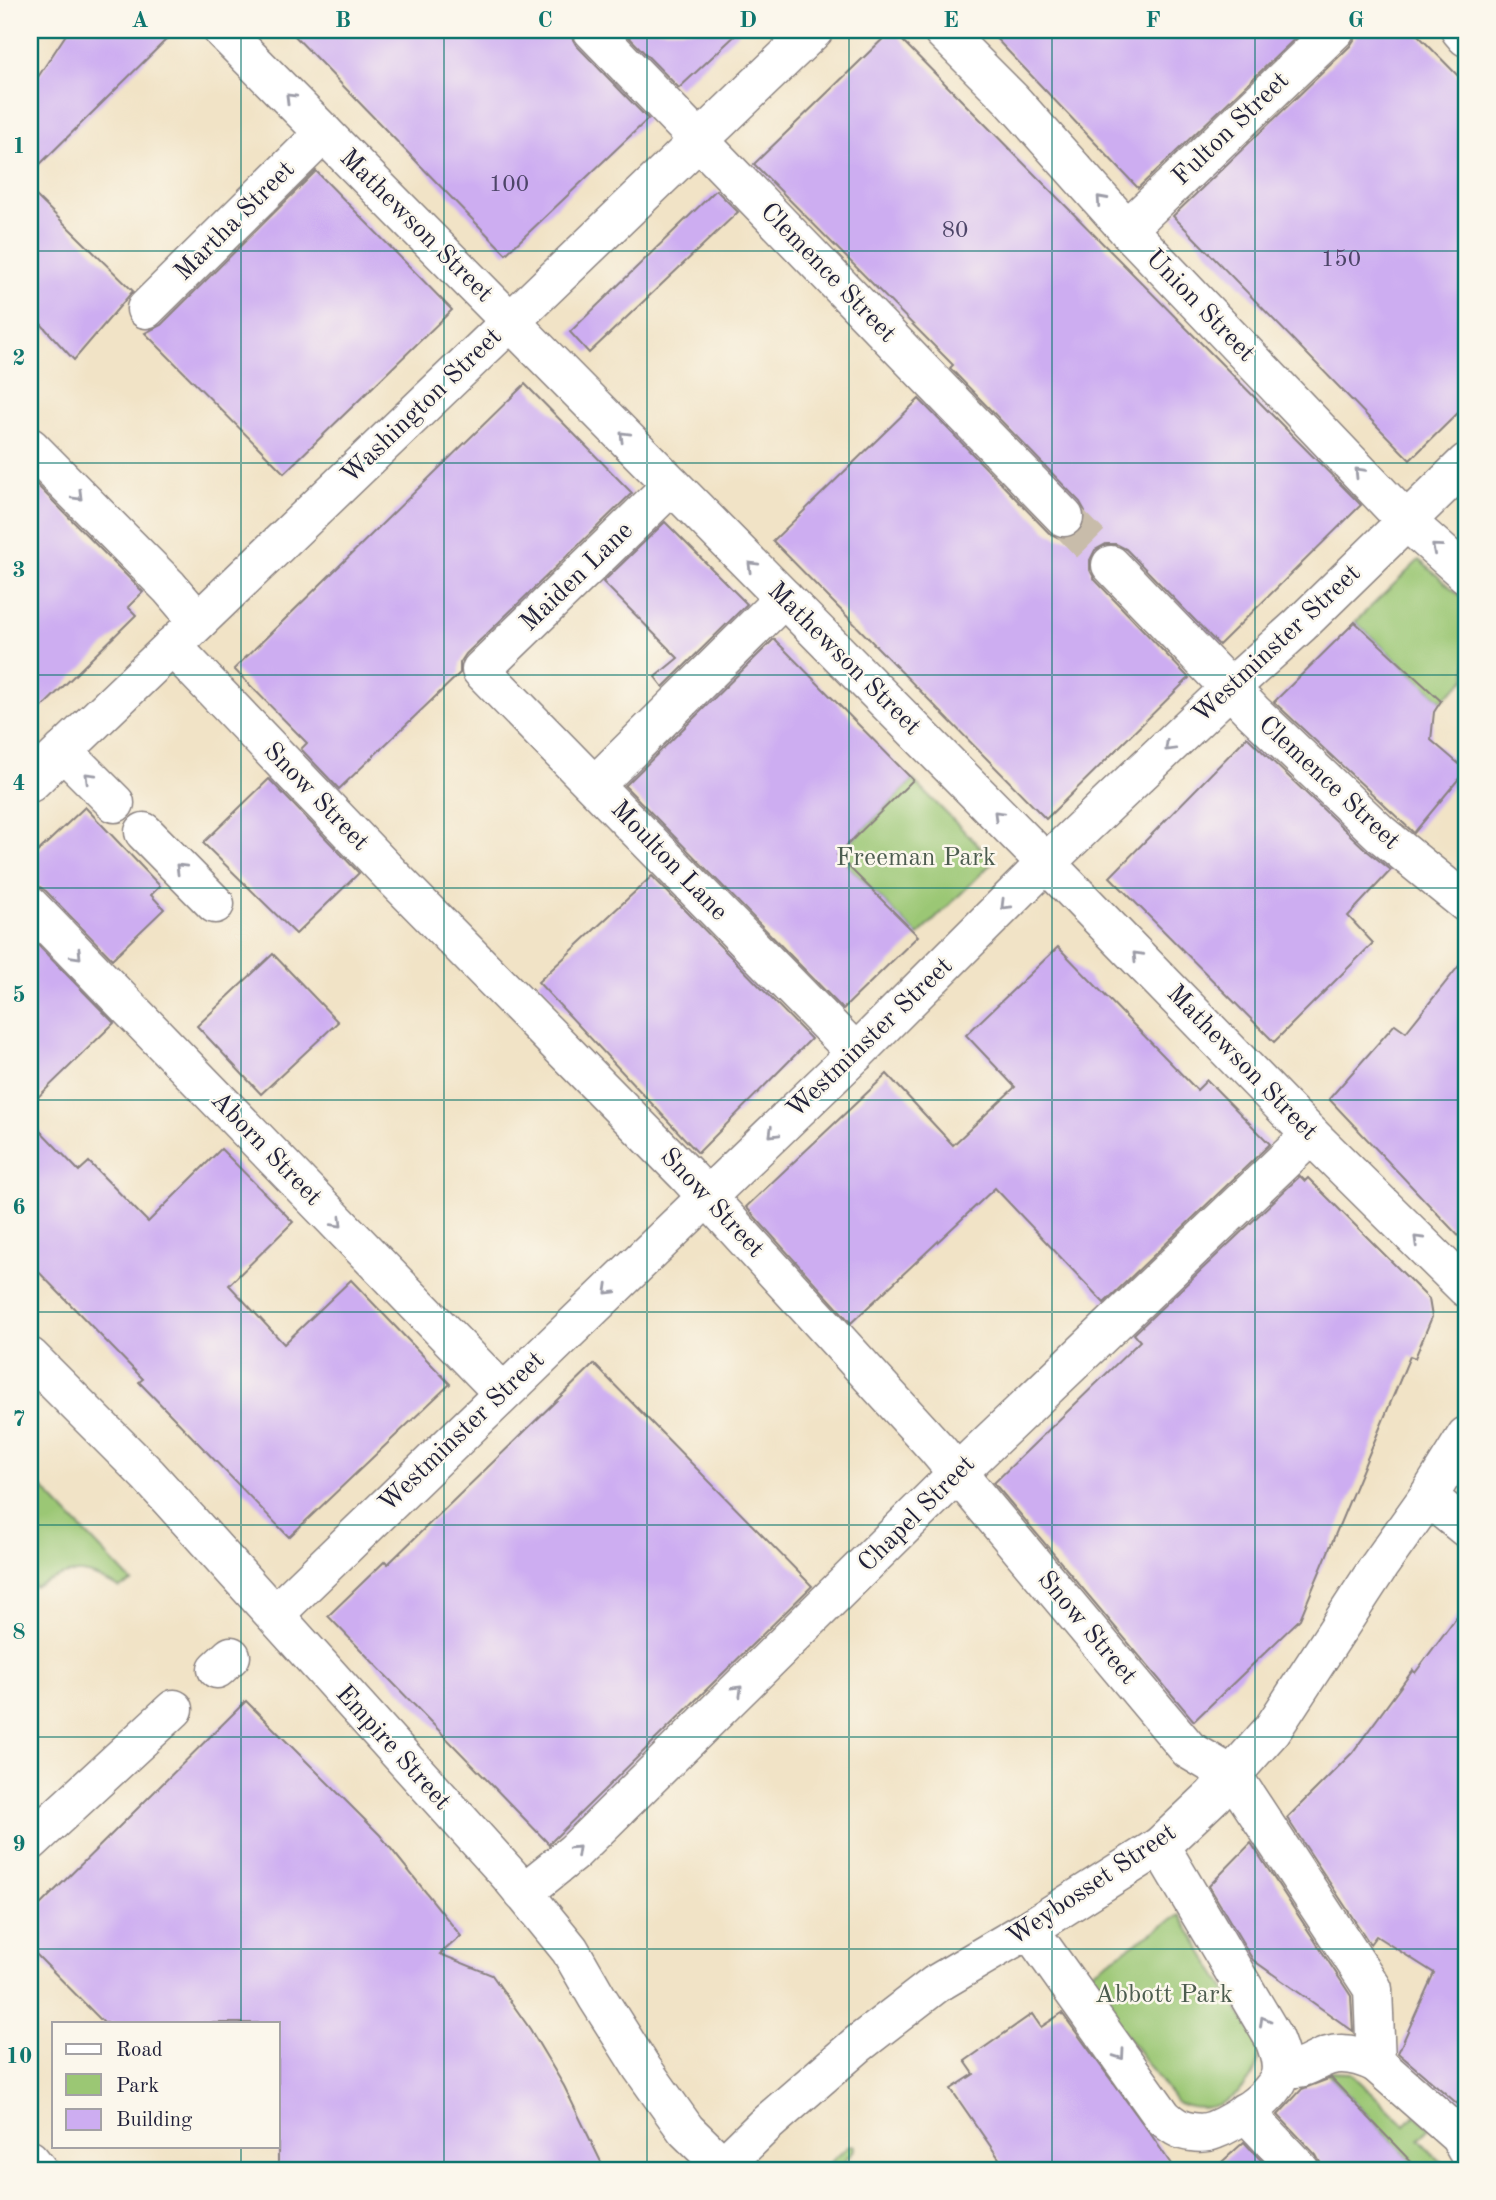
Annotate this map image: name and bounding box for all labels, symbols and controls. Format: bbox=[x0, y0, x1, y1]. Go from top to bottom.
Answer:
text: A bbox=[131, 9, 149, 32]
text: B bbox=[335, 9, 351, 32]
text: C bbox=[537, 9, 553, 32]
text: D bbox=[739, 9, 757, 32]
text: E bbox=[943, 9, 959, 32]
text: F bbox=[1145, 9, 1161, 32]
text: G bbox=[1348, 9, 1364, 32]
street label: Fulton Street bbox=[1168, 67, 1294, 191]
one-way arrow bbox=[286, 94, 298, 106]
text: 1 bbox=[12, 135, 26, 158]
street label: Mathewson Street bbox=[335, 145, 497, 307]
street label: Martha Street bbox=[170, 156, 300, 286]
house number: 100 bbox=[489, 173, 529, 196]
one-way arrow bbox=[1097, 195, 1109, 208]
street label: Clemence Street bbox=[755, 198, 901, 348]
house number: 80 bbox=[942, 219, 968, 242]
street label: Union Street bbox=[1140, 245, 1260, 367]
house number: 150 bbox=[1321, 248, 1361, 271]
street label: Washington Street bbox=[337, 323, 507, 489]
text: 2 bbox=[12, 347, 26, 370]
one-way arrow bbox=[620, 432, 633, 445]
one-way arrow bbox=[1354, 467, 1367, 480]
one-way arrow bbox=[69, 488, 82, 501]
street label: Maiden Lane bbox=[516, 517, 638, 637]
one-way arrow bbox=[1431, 544, 1444, 556]
text: 3 bbox=[12, 559, 26, 582]
street label: Westminster Street bbox=[1188, 560, 1366, 728]
one-way arrow bbox=[748, 561, 761, 574]
street label: Mathewson Street bbox=[763, 578, 925, 740]
street label: Clemence Street bbox=[1253, 711, 1405, 855]
street label: Snow Street bbox=[258, 738, 374, 856]
one-way arrow bbox=[1164, 738, 1177, 751]
text: 4 bbox=[12, 772, 26, 795]
one-way arrow bbox=[85, 772, 98, 785]
street label: Moulton Lane bbox=[606, 796, 732, 926]
one-way arrow bbox=[994, 810, 1007, 823]
park label: Freeman Park bbox=[836, 845, 996, 871]
one-way arrow bbox=[175, 863, 188, 876]
one-way arrow bbox=[1001, 897, 1014, 910]
one-way arrow bbox=[69, 947, 82, 960]
one-way arrow bbox=[1133, 952, 1145, 964]
street label: Westminster Street bbox=[782, 953, 958, 1123]
street label: Mathewson Street bbox=[1162, 980, 1322, 1146]
text: 5 bbox=[12, 984, 26, 1007]
street label: Aborn Street bbox=[206, 1087, 326, 1211]
one-way arrow bbox=[768, 1124, 781, 1137]
street label: Snow Street bbox=[655, 1143, 769, 1263]
text: 6 bbox=[12, 1196, 26, 1219]
one-way arrow bbox=[330, 1215, 343, 1228]
one-way arrow bbox=[1413, 1235, 1426, 1248]
one-way arrow bbox=[604, 1282, 617, 1295]
street label: Westminster Street bbox=[374, 1347, 550, 1517]
text: 7 bbox=[12, 1408, 26, 1431]
street label: Chapel Street bbox=[854, 1451, 980, 1577]
street label: Snow Street bbox=[1032, 1566, 1142, 1690]
text: 8 bbox=[12, 1621, 26, 1644]
street label: Empire Street bbox=[331, 1681, 455, 1815]
one-way arrow bbox=[730, 1686, 743, 1699]
street label: Weybosset Street bbox=[1003, 1819, 1181, 1951]
text: 9 bbox=[12, 1833, 26, 1856]
one-way arrow bbox=[568, 1845, 581, 1858]
park label: Abbott Park bbox=[1095, 1982, 1233, 2008]
one-way arrow bbox=[1259, 2016, 1272, 2029]
legend bbox=[52, 2022, 280, 2148]
text: Road bbox=[116, 2040, 163, 2061]
text: 10 bbox=[6, 2045, 32, 2068]
one-way arrow bbox=[1112, 2047, 1124, 2060]
text: Park bbox=[116, 2076, 159, 2097]
text: Building bbox=[116, 2110, 193, 2131]

